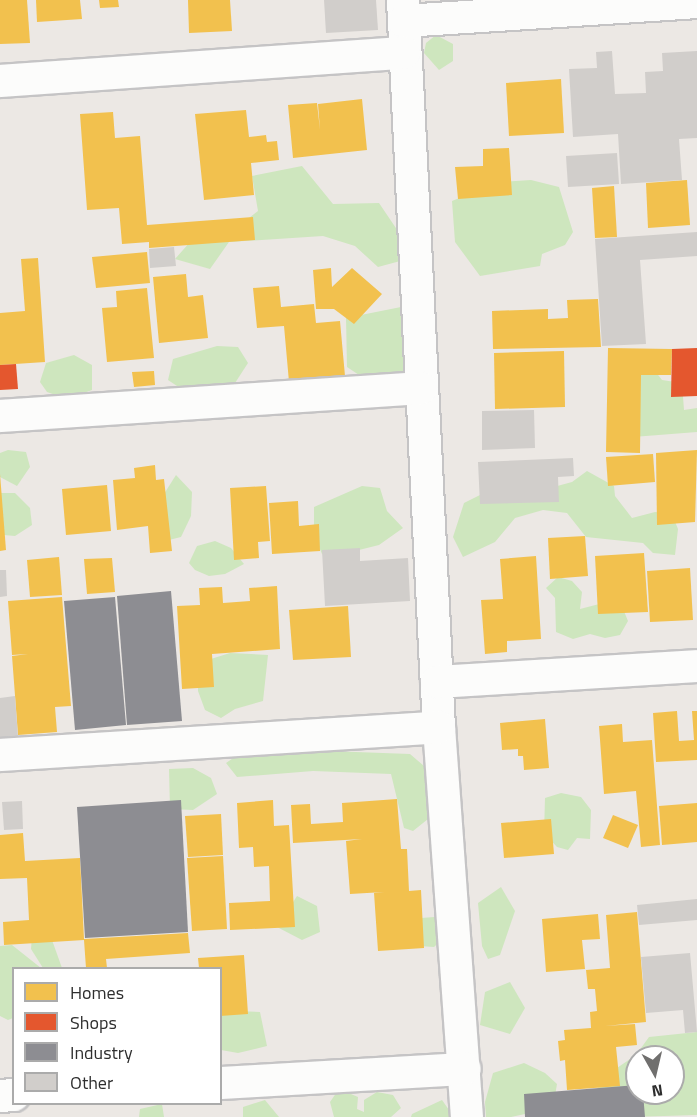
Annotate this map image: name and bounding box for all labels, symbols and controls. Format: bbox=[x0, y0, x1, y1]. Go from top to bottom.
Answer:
legend bbox=[12, 967, 222, 1105]
text: Homes bbox=[70, 979, 124, 1006]
text: Shops bbox=[70, 1009, 117, 1036]
text: Industry bbox=[70, 1039, 133, 1066]
north arrow bbox=[625, 1045, 685, 1105]
text: Other bbox=[70, 1069, 113, 1096]
text: N bbox=[650, 1078, 664, 1103]

